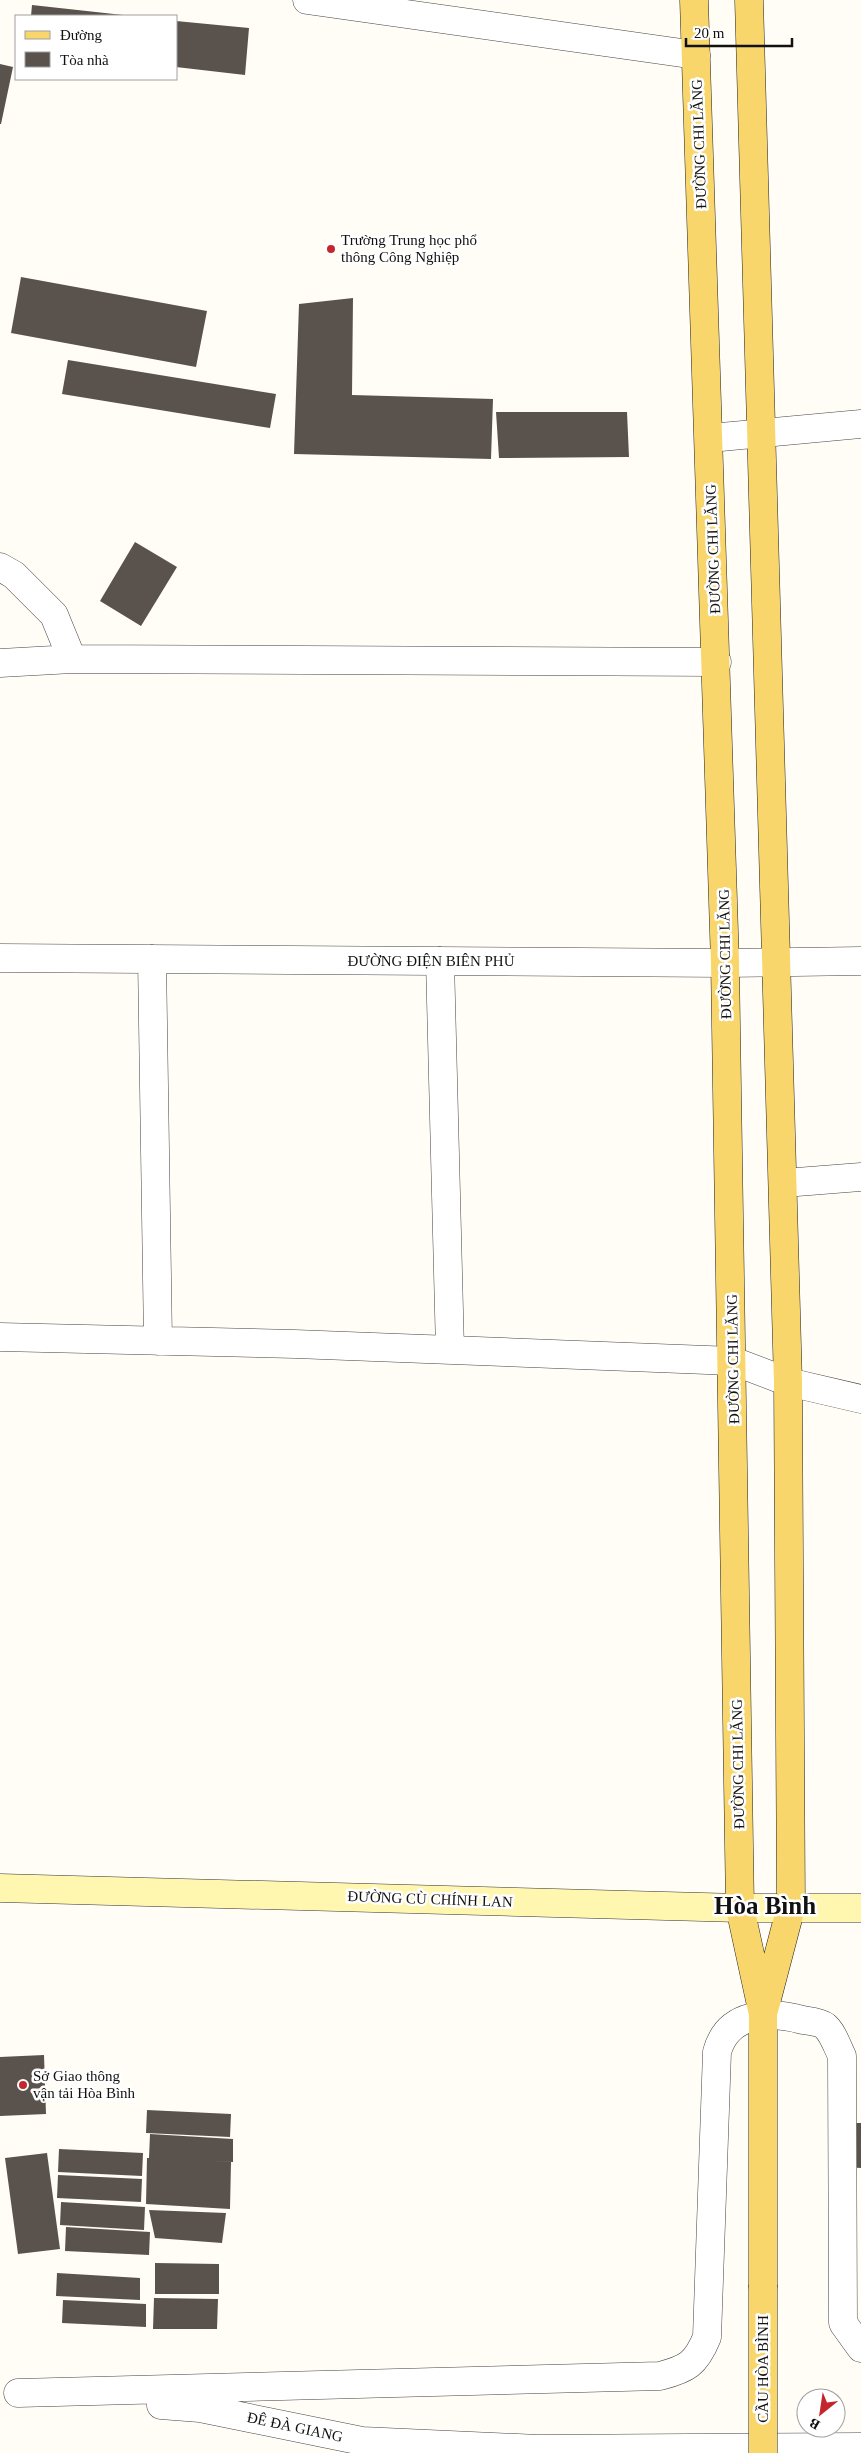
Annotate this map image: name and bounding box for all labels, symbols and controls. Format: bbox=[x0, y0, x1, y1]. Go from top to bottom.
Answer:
legend bbox=[15, 15, 178, 80]
scale bar bbox=[686, 15, 792, 47]
text: 20 m bbox=[694, 25, 725, 41]
text: Đường bbox=[60, 27, 102, 43]
text: Tòa nhà bbox=[60, 52, 109, 68]
street label: ĐƯỜNG CHI LĂNG bbox=[689, 79, 709, 209]
place label: Trường Trung học phổ thông Công Nghiệp bbox=[341, 232, 477, 265]
marker: Trường Trung học phổ thông Công Nghiệp bbox=[325, 243, 337, 255]
street label: ĐƯỜNG CHI LĂNG bbox=[703, 484, 723, 614]
street label: ĐƯỜNG CHI LĂNG bbox=[716, 889, 734, 1019]
street label: ĐƯỜNG ĐIỆN BIÊN PHỦ bbox=[347, 953, 515, 969]
street label: ĐƯỜNG CHI LĂNG bbox=[724, 1294, 742, 1424]
street label: ĐƯỜNG CHI LĂNG bbox=[729, 1699, 747, 1829]
street label: ĐƯỜNG CÙ CHÍNH LAN bbox=[347, 1888, 513, 1910]
district label: Hòa Bình bbox=[714, 1892, 816, 1919]
place label: Sở Giao thông vận tải Hòa Bình bbox=[33, 2068, 136, 2101]
marker: Sở Giao thông vận tải Hòa Bình bbox=[17, 2079, 29, 2091]
street label: CẦU HÒA BÌNH bbox=[755, 2315, 771, 2423]
north arrow bbox=[796, 2388, 846, 2438]
street label: ĐÊ ĐÀ GIANG bbox=[246, 2409, 344, 2445]
text: B bbox=[807, 2415, 823, 2433]

